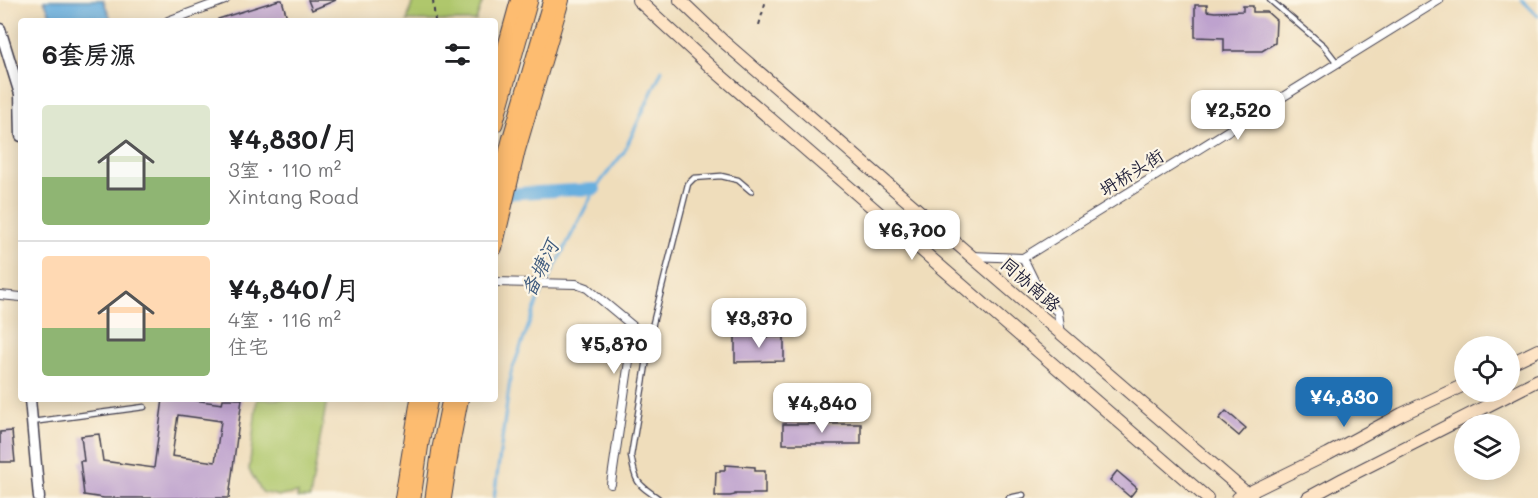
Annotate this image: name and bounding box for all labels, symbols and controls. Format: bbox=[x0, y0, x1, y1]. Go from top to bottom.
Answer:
text: 6套房源 bbox=[42, 37, 136, 71]
icon: filters bbox=[441, 38, 474, 71]
pin: ¥2,520 bbox=[1189, 90, 1287, 141]
text: ¥2,520 bbox=[1205, 96, 1271, 122]
text: ¥4,830/月 bbox=[228, 122, 359, 156]
icon: home bbox=[90, 129, 162, 201]
street label: 坍桥头街 bbox=[1094, 143, 1168, 201]
text: 3室 · 110 m² bbox=[228, 156, 341, 182]
text: Xintang Road bbox=[228, 183, 359, 209]
pin: ¥6,700 bbox=[863, 210, 961, 261]
text: ¥6,700 bbox=[878, 216, 946, 242]
water label: 备塘河 bbox=[514, 233, 565, 301]
street label: 同协南路 bbox=[996, 251, 1066, 317]
text: ¥4,840/月 bbox=[228, 272, 360, 306]
icon: home bbox=[90, 280, 162, 352]
pin: ¥3,370 bbox=[710, 298, 808, 349]
text: ¥3,370 bbox=[725, 304, 793, 330]
text: 4室 · 116 m² bbox=[228, 306, 341, 332]
pin: ¥5,870 bbox=[565, 324, 663, 375]
text: ¥5,870 bbox=[580, 330, 648, 356]
text: 住宅 bbox=[228, 333, 268, 359]
map controls bbox=[1454, 336, 1520, 480]
button: locate bbox=[1454, 336, 1520, 402]
pin: ¥4,830 bbox=[1295, 377, 1393, 428]
pin: ¥4,840 bbox=[773, 383, 871, 434]
text: ¥4,830 bbox=[1309, 383, 1379, 409]
text: ¥4,840 bbox=[787, 389, 857, 415]
button: layers bbox=[1454, 414, 1520, 480]

